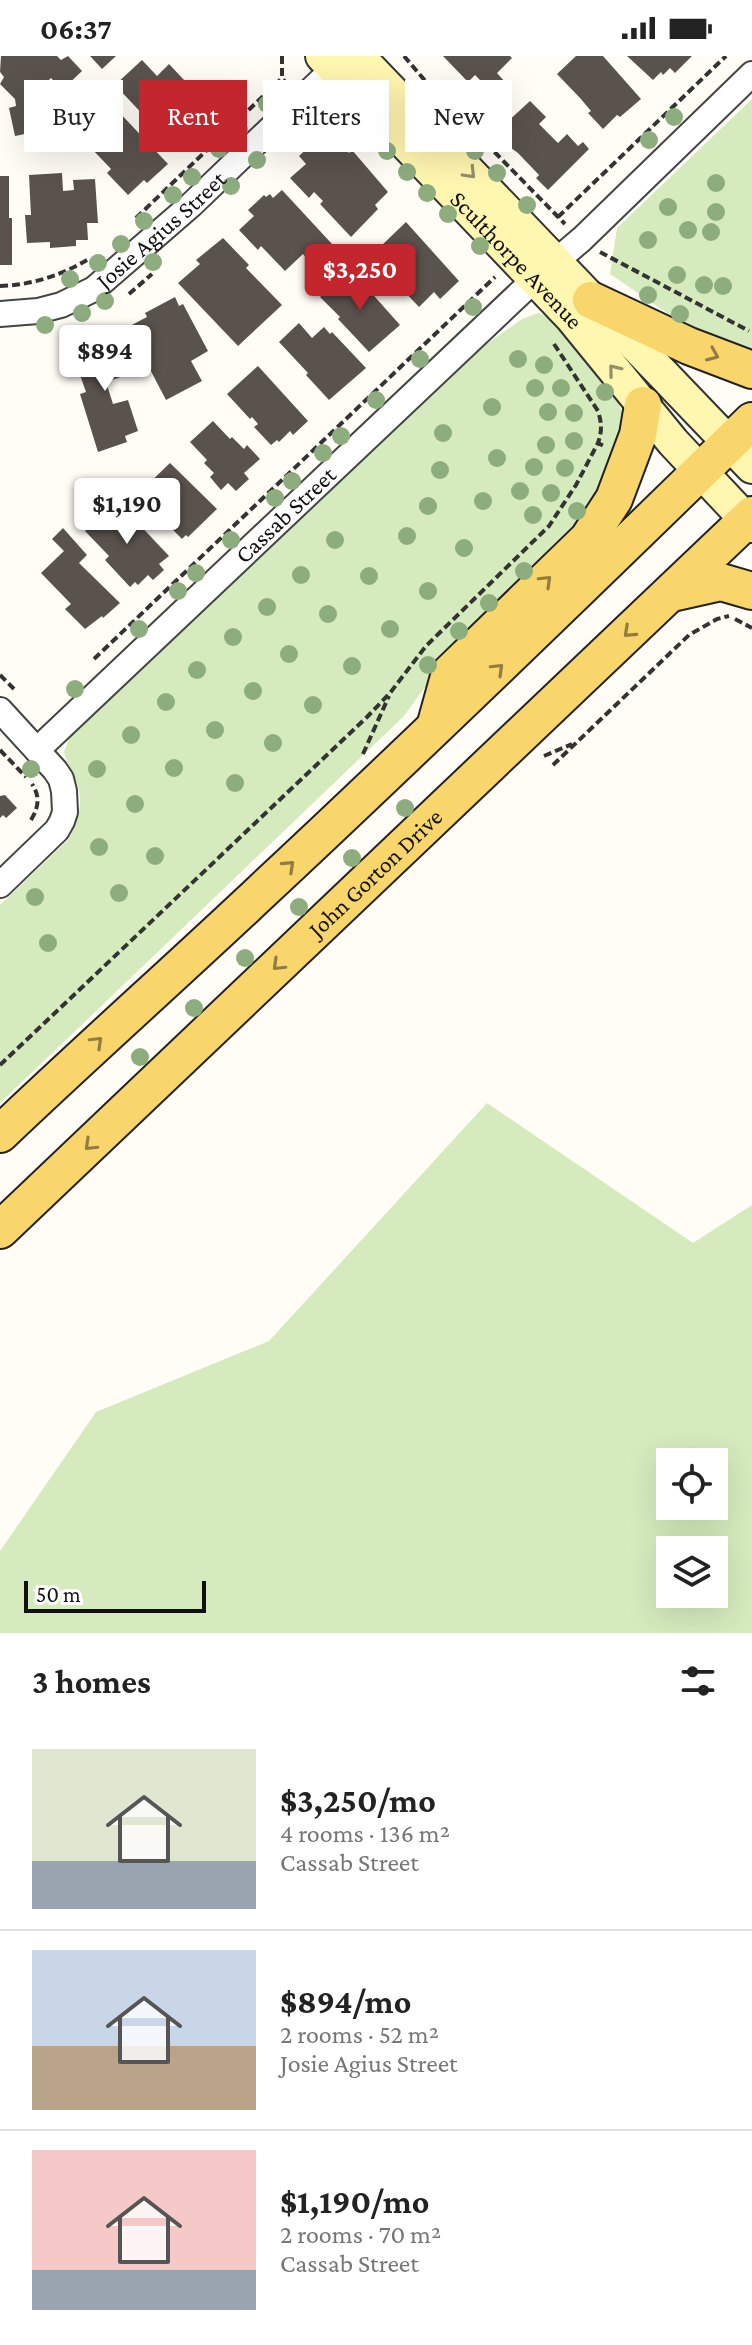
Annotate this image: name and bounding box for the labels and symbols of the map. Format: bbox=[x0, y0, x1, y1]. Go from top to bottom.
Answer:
street label: Josie Agius Street bbox=[89, 164, 232, 295]
one-way arrow bbox=[461, 164, 475, 178]
street label: Sculthorpe Avenue bbox=[445, 185, 589, 334]
pin: $3,250 bbox=[295, 244, 425, 312]
pin: $894 bbox=[58, 325, 152, 393]
one-way arrow bbox=[705, 346, 719, 362]
one-way arrow bbox=[609, 364, 624, 379]
street label: Cassab Street bbox=[229, 460, 342, 568]
pin: $1,190 bbox=[62, 478, 192, 546]
one-way arrow bbox=[537, 575, 551, 590]
one-way arrow bbox=[624, 622, 638, 637]
one-way arrow bbox=[489, 663, 503, 678]
street label: John Gorton Drive bbox=[301, 803, 447, 944]
one-way arrow bbox=[279, 862, 294, 876]
one-way arrow bbox=[273, 956, 287, 970]
one-way arrow bbox=[88, 1036, 102, 1051]
one-way arrow bbox=[85, 1135, 99, 1150]
scale bar bbox=[24, 1577, 206, 1613]

